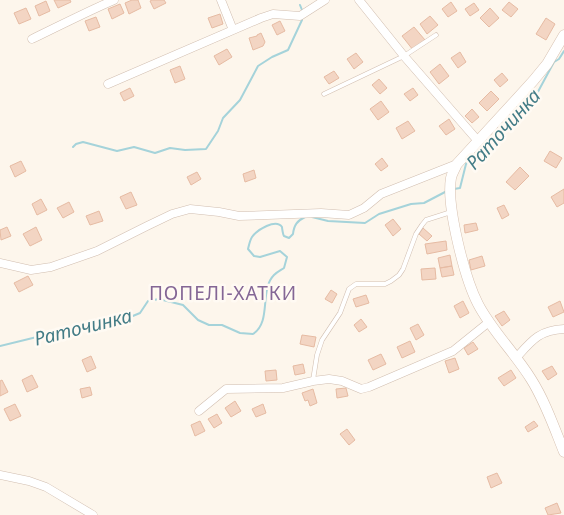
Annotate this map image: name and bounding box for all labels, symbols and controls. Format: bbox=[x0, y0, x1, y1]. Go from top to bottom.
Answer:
water label: Раточинка bbox=[460, 83, 546, 175]
district label: ПОПЕЛІ-ХАТКИ bbox=[149, 280, 297, 306]
water label: Раточинка bbox=[31, 302, 135, 352]

